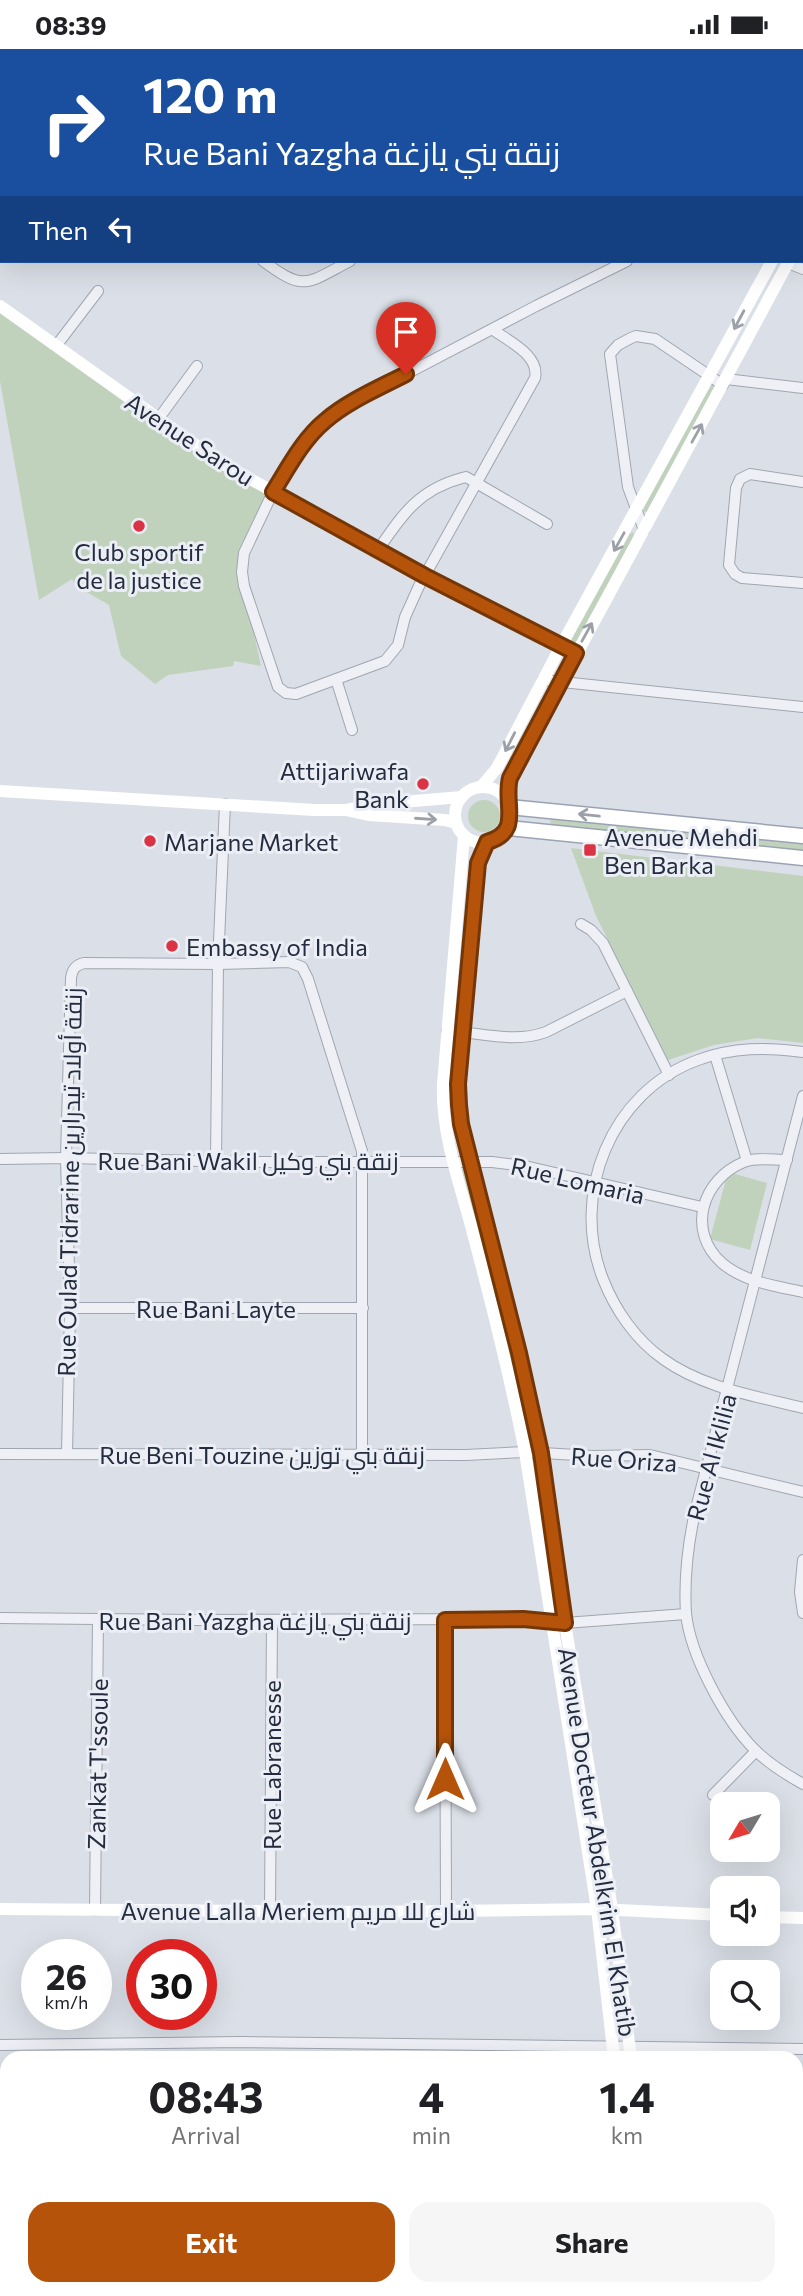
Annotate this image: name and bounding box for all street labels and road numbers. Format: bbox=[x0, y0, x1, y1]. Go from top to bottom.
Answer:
street label: Avenue Sarou bbox=[120, 386, 260, 492]
street label: Rue Oulad Tidrarine زنقة أولاد تيدرارين bbox=[51, 987, 88, 1377]
street label: Rue Bani Wakil زنقة بني وكيل bbox=[98, 1146, 398, 1181]
street label: Rue Lomaria bbox=[508, 1151, 648, 1209]
street label: Rue Bani Layte bbox=[136, 1294, 296, 1323]
street label: Rue Al Iklilia bbox=[680, 1390, 742, 1524]
street label: Rue Beni Touzine زنقة بني توزين bbox=[99, 1440, 425, 1475]
street label: Rue Oriza bbox=[570, 1441, 678, 1477]
street label: Rue Bani Yazgha زنقة بني يازغة bbox=[99, 1606, 411, 1641]
street label: Avenue Docteur Abdelkrim El Khatib bbox=[553, 1645, 643, 2039]
street label: Zankat T'ssoule bbox=[81, 1678, 113, 1850]
street label: Rue Labranesse bbox=[257, 1680, 286, 1850]
street label: Avenue Lalla Meriem شارع للا مريم bbox=[121, 1896, 475, 1928]

